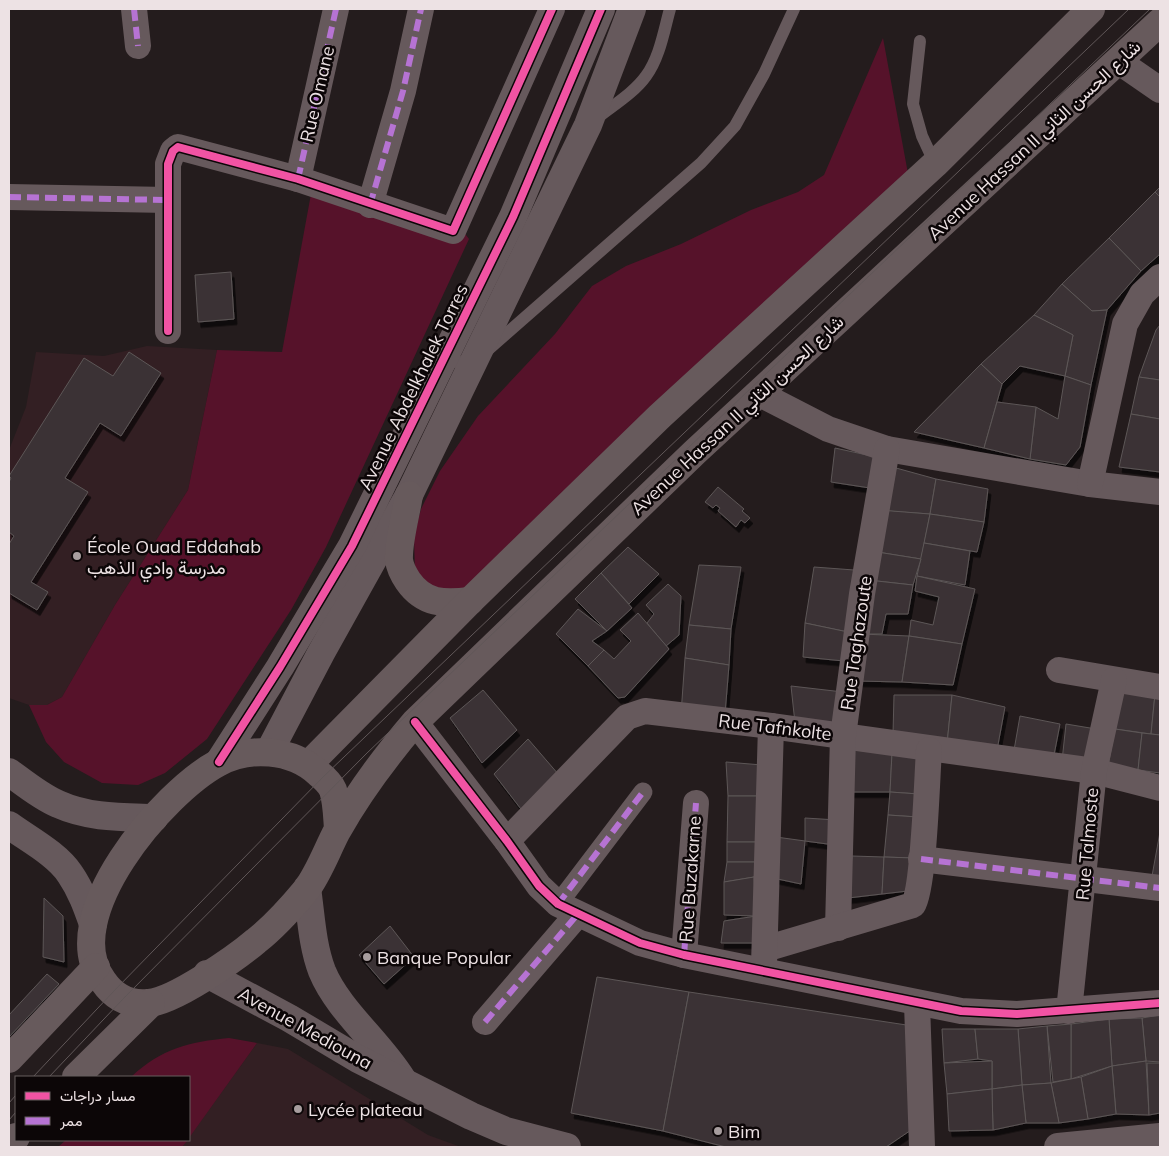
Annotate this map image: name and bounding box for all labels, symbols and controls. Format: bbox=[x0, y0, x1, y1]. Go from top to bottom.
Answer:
street label: Avenue Hassan II شارع الحسن الثاني bbox=[923, 35, 1148, 248]
street label: Rue Omane bbox=[295, 44, 339, 144]
street label: Avenue Abdelkhalek Torres bbox=[353, 280, 473, 494]
street label: Avenue Hassan II شارع الحسن الثاني bbox=[626, 310, 851, 523]
place label: École Ouad Eddahab مدرسة وادي الذهب bbox=[87, 535, 261, 583]
marker: École Ouad Eddahab مدرسة وادي الذهب bbox=[71, 550, 83, 562]
street label: Rue Taghazoute bbox=[835, 574, 877, 712]
street label: Rue Tafnkolte bbox=[717, 709, 833, 745]
street label: Rue Talmoste bbox=[1071, 787, 1103, 901]
street label: Rue Buzakarne bbox=[674, 815, 706, 943]
place label: Banque Popular bbox=[377, 946, 511, 969]
marker: Banque Popular bbox=[361, 951, 373, 963]
street label: Avenue Mediouna bbox=[234, 982, 376, 1074]
legend bbox=[15, 1076, 190, 1141]
text: مسار دراجات bbox=[60, 1086, 136, 1105]
place label: Lycée plateau bbox=[308, 1098, 423, 1121]
marker: Lycée plateau bbox=[292, 1103, 304, 1115]
text: ممر bbox=[59, 1111, 82, 1130]
place label: Bim bbox=[728, 1120, 760, 1143]
marker: Bim bbox=[712, 1125, 724, 1137]

